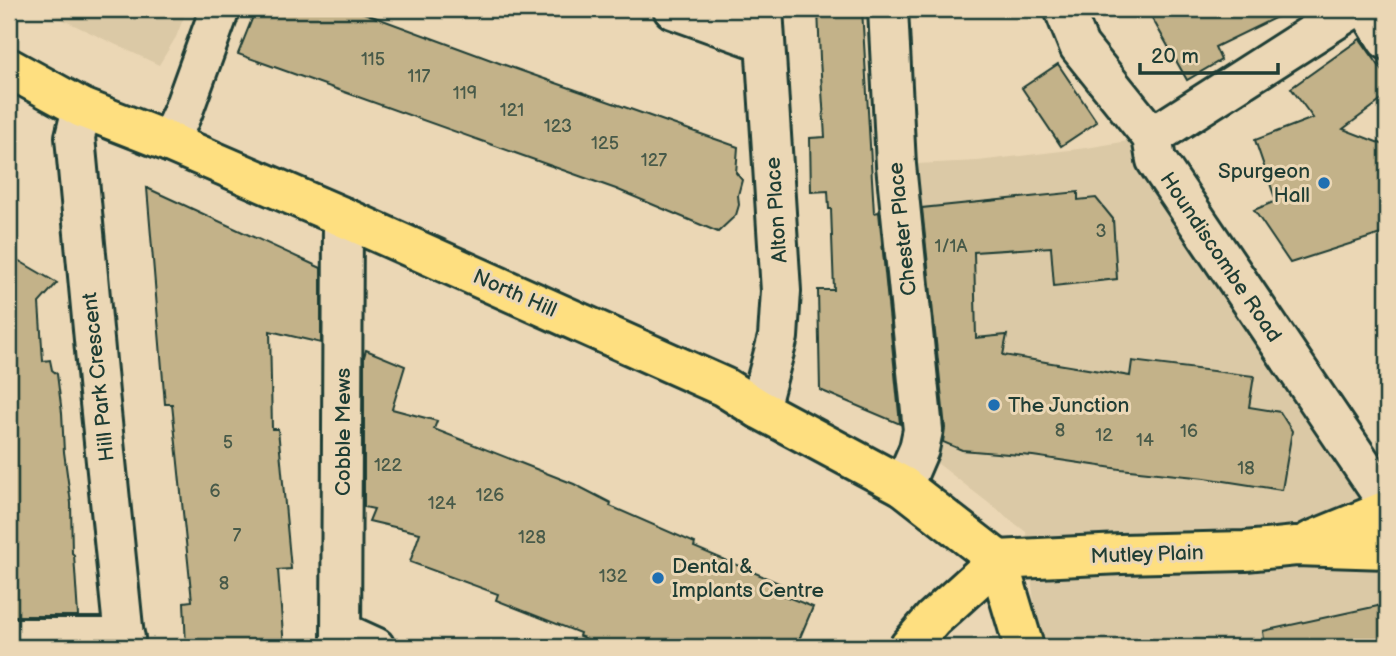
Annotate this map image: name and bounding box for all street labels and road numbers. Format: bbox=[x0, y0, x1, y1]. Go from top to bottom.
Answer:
street label: Alton Place bbox=[760, 156, 793, 264]
street label: Chester Place bbox=[883, 161, 922, 297]
street label: Houndiscombe Road bbox=[1154, 168, 1287, 347]
street label: North Hill bbox=[469, 264, 560, 323]
street label: Hill Park Crescent bbox=[77, 291, 120, 463]
street label: Cobble Mews bbox=[331, 368, 356, 496]
street label: Mutley Plain bbox=[1090, 540, 1204, 569]

